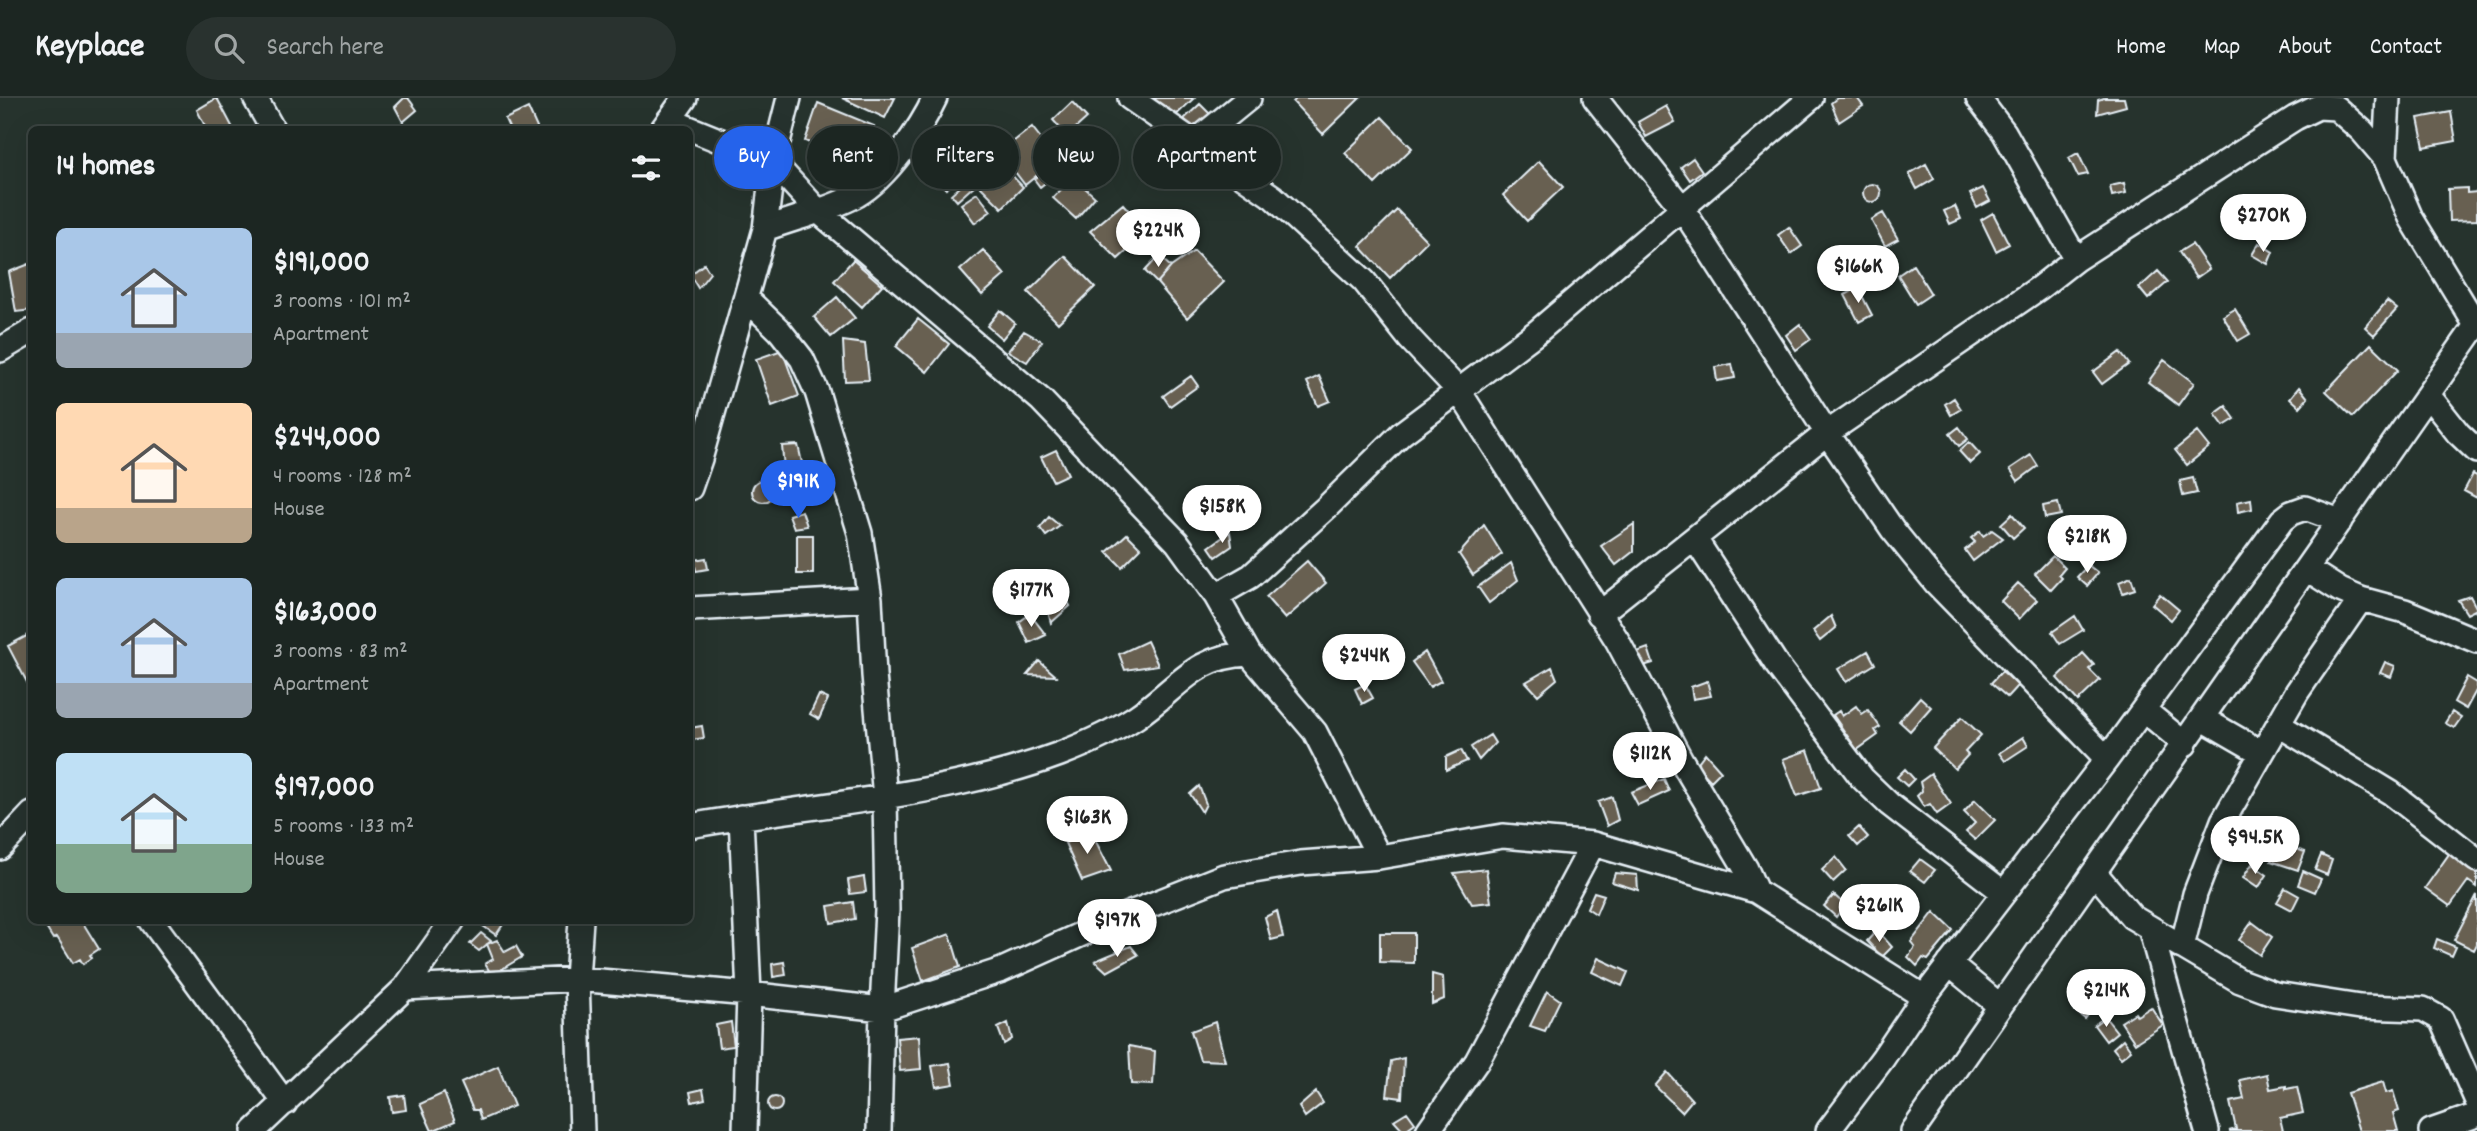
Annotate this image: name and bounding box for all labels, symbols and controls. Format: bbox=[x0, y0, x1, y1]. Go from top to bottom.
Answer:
search box bbox=[186, 17, 676, 80]
text: Keyplace bbox=[35, 25, 144, 72]
icon: search bbox=[210, 29, 248, 67]
text: Search here bbox=[266, 30, 384, 67]
text: Home bbox=[2116, 31, 2166, 65]
text: Map bbox=[2204, 31, 2240, 65]
text: About bbox=[2278, 31, 2332, 65]
text: Contact bbox=[2370, 31, 2442, 65]
chip: Buy bbox=[714, 126, 793, 189]
chip: Rent bbox=[807, 126, 898, 189]
chip: Filters bbox=[912, 126, 1019, 189]
chip: New bbox=[1033, 126, 1119, 189]
chip: Apartment bbox=[1133, 126, 1281, 189]
text: 14 homes bbox=[56, 147, 155, 190]
icon: filters bbox=[627, 149, 665, 187]
pin: $270K bbox=[2214, 194, 2312, 254]
text: $270K bbox=[2236, 200, 2290, 233]
pin: $224K bbox=[1109, 209, 1207, 269]
text: $224K bbox=[1132, 215, 1184, 248]
text: $191,000 bbox=[273, 243, 370, 286]
pin: $166K bbox=[1809, 246, 1907, 305]
text: $166K bbox=[1833, 251, 1883, 284]
icon: home bbox=[112, 256, 196, 340]
text: 3 rooms · 101 m² bbox=[273, 286, 411, 319]
text: Apartment bbox=[273, 319, 369, 352]
text: $244,000 bbox=[273, 418, 381, 461]
icon: home bbox=[112, 431, 196, 515]
pin: $191K bbox=[749, 460, 847, 520]
text: 4 rooms · 128 m² bbox=[273, 461, 412, 494]
text: $191K bbox=[777, 466, 819, 499]
pin: $158K bbox=[1173, 486, 1271, 545]
text: $158K bbox=[1198, 491, 1246, 524]
text: House bbox=[273, 494, 325, 527]
pin: $218K bbox=[2038, 516, 2136, 575]
text: $218K bbox=[2064, 521, 2110, 554]
pin: $177K bbox=[982, 570, 1080, 629]
text: $177K bbox=[1009, 575, 1053, 608]
text: $163,000 bbox=[273, 593, 378, 636]
icon: home bbox=[112, 606, 196, 690]
pin: $244K bbox=[1315, 634, 1413, 694]
text: 3 rooms · 83 m² bbox=[273, 636, 408, 669]
text: $244K bbox=[1338, 640, 1390, 673]
text: Apartment bbox=[273, 669, 369, 702]
pin: $112K bbox=[1601, 732, 1699, 792]
text: $112K bbox=[1629, 738, 1671, 771]
text: $197,000 bbox=[273, 768, 375, 811]
icon: home bbox=[112, 781, 196, 865]
pin: $163K bbox=[1038, 796, 1136, 856]
text: $163K bbox=[1063, 802, 1111, 835]
text: 5 rooms · 133 m² bbox=[273, 811, 414, 844]
pin: $94.5K bbox=[2198, 816, 2312, 876]
text: $94.5K bbox=[2227, 822, 2283, 855]
text: House bbox=[273, 844, 325, 877]
pin: $261K bbox=[1830, 884, 1928, 944]
text: $261K bbox=[1855, 890, 1903, 923]
pin: $197K bbox=[1068, 900, 1166, 959]
text: $197K bbox=[1094, 905, 1140, 938]
pin: $214K bbox=[2057, 970, 2155, 1029]
text: $214K bbox=[2083, 975, 2129, 1008]

